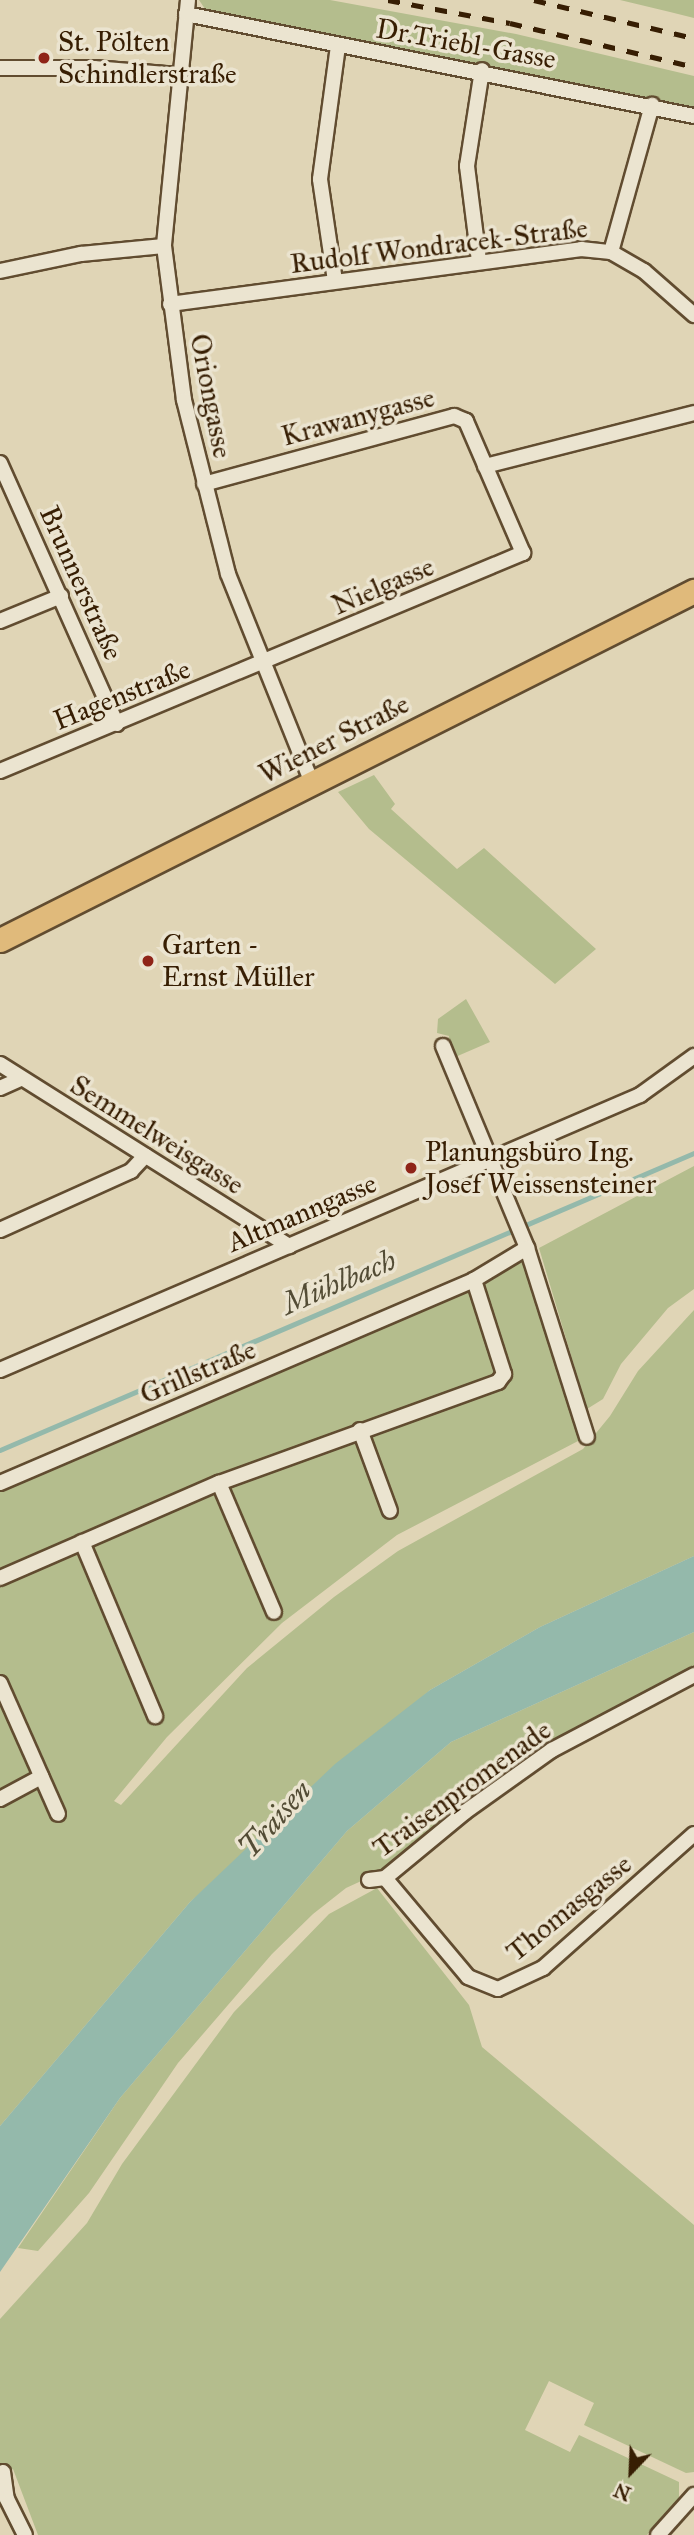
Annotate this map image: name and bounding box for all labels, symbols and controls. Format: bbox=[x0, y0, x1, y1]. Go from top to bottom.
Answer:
street label: Dr.Triebl-Gasse bbox=[373, 12, 559, 76]
place label: St. Pölten Schindlerstraße bbox=[58, 25, 237, 91]
marker: St. Pölten Schindlerstraße bbox=[36, 50, 52, 66]
street label: Rudolf Wondracek-Straße bbox=[288, 211, 590, 281]
street label: Oriongasse bbox=[183, 331, 239, 461]
street label: Krawanygasse bbox=[278, 380, 438, 454]
street label: Brunnerstraße bbox=[32, 501, 130, 665]
street label: Nielgasse bbox=[327, 550, 439, 622]
street label: Hagenstraße bbox=[49, 652, 195, 738]
street label: Wiener Straße bbox=[253, 687, 415, 791]
place label: Garten - Ernst Müller bbox=[162, 928, 315, 994]
marker: Garten - Ernst Müller bbox=[140, 953, 156, 969]
street label: Semmelweisgasse bbox=[64, 1068, 250, 1202]
place label: Planungsbüro Ing. Josef Weissensteiner bbox=[425, 1135, 656, 1201]
marker: Planungsbüro Ing. Josef Weissensteiner bbox=[403, 1160, 419, 1176]
street label: Altmanngasse bbox=[222, 1167, 382, 1259]
water label: Mühlbach bbox=[277, 1242, 401, 1322]
street label: Grillstraße bbox=[135, 1333, 261, 1411]
street label: Traisenpromenade bbox=[366, 1713, 558, 1865]
water label: Traisen bbox=[231, 1773, 319, 1865]
street label: Thomasgasse bbox=[500, 1847, 638, 1969]
north arrow bbox=[596, 2437, 666, 2507]
text: N bbox=[611, 2478, 635, 2506]

